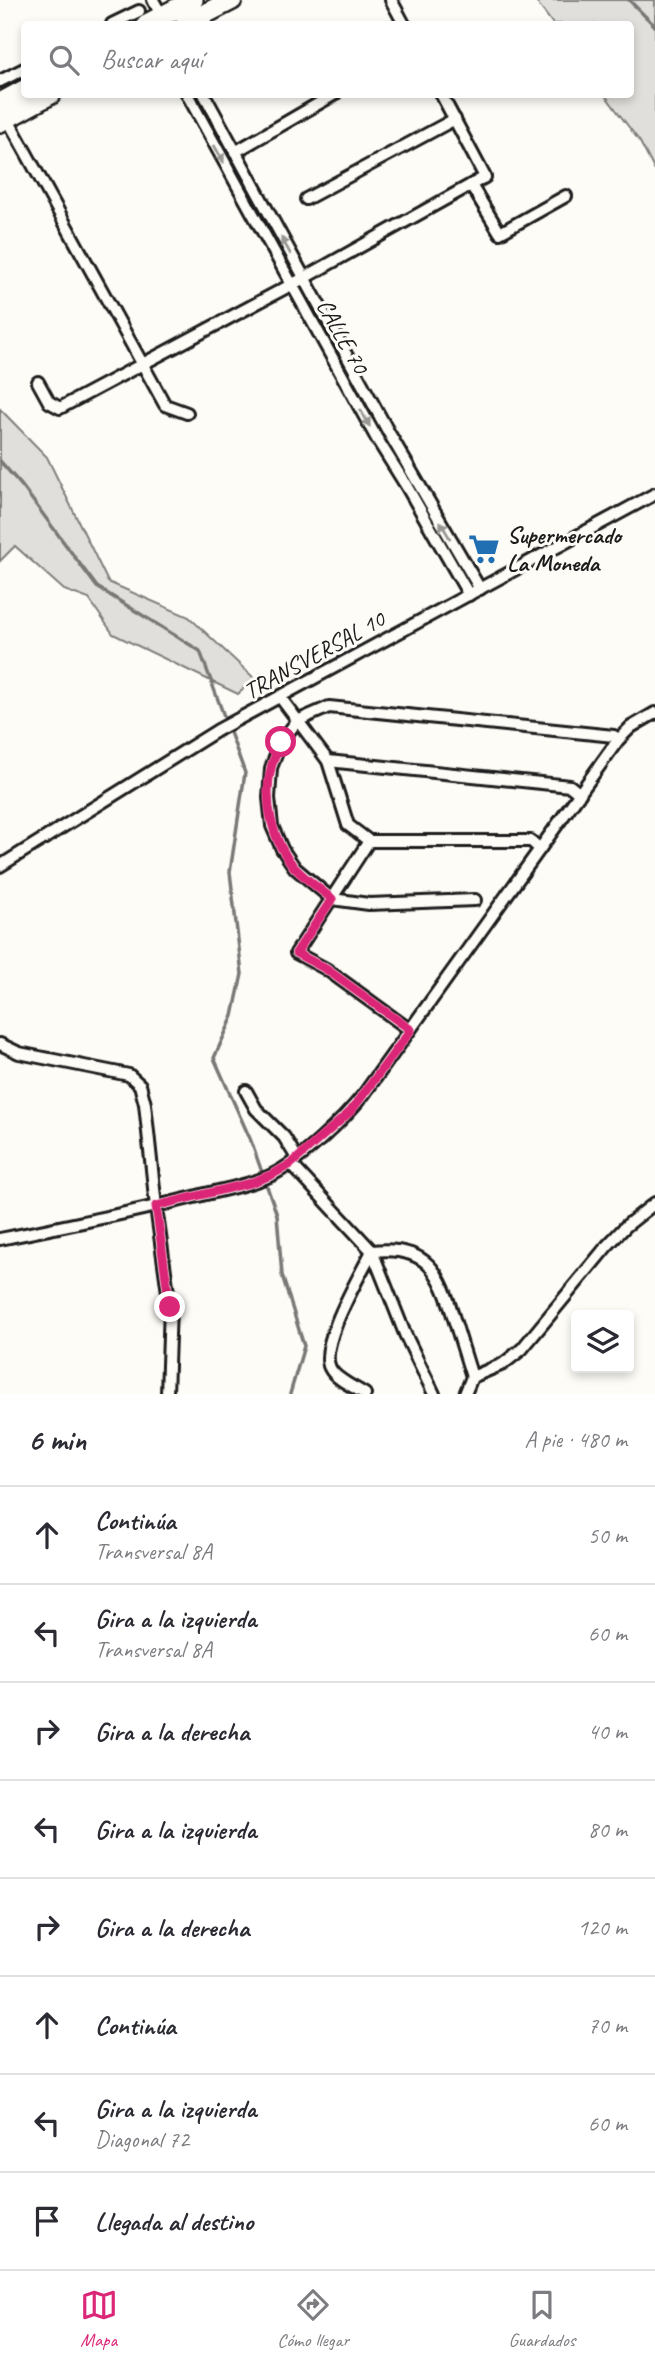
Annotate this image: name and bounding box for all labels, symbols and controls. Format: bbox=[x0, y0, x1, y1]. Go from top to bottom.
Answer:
search box bbox=[21, 21, 634, 98]
icon: search bbox=[45, 41, 83, 79]
text: Buscar aquí bbox=[101, 43, 203, 76]
one-way arrow bbox=[213, 145, 225, 164]
one-way arrow bbox=[281, 236, 292, 256]
street label: CALLE 70 bbox=[310, 293, 377, 381]
one-way arrow bbox=[359, 408, 371, 427]
one-way arrow bbox=[440, 520, 452, 540]
place label: Supermercado La Moneda bbox=[507, 520, 623, 578]
supermarket icon: Supermercado La Moneda bbox=[467, 532, 501, 566]
street label: TRANSVERSAL 10 bbox=[238, 603, 392, 706]
route start bbox=[265, 726, 296, 757]
route end bbox=[154, 1291, 185, 1322]
map controls bbox=[571, 1310, 634, 1373]
button: layers bbox=[571, 1310, 634, 1373]
text: 6 min bbox=[28, 1421, 86, 1459]
text: A pie · 480 m bbox=[524, 1425, 627, 1454]
text: Continúa bbox=[95, 1504, 176, 1537]
icon: ahead bbox=[28, 1516, 66, 1554]
text: 50 m bbox=[588, 1521, 627, 1550]
text: Transversal 8A bbox=[95, 1537, 212, 1566]
text: Gira a la izquierda bbox=[95, 1602, 256, 1635]
icon: left bbox=[28, 1614, 66, 1652]
text: 60 m bbox=[588, 1619, 627, 1648]
text: Transversal 8A bbox=[95, 1635, 212, 1664]
icon: right bbox=[28, 1712, 66, 1750]
text: Gira a la derecha bbox=[95, 1715, 249, 1748]
text: 40 m bbox=[588, 1717, 627, 1746]
icon: left bbox=[28, 1810, 66, 1848]
text: Gira a la izquierda bbox=[95, 1813, 256, 1846]
text: 80 m bbox=[588, 1815, 627, 1844]
icon: right bbox=[28, 1908, 66, 1946]
text: Gira a la derecha bbox=[95, 1911, 249, 1944]
text: 120 m bbox=[578, 1913, 627, 1942]
icon: ahead bbox=[28, 2006, 66, 2044]
text: Continúa bbox=[95, 2009, 176, 2042]
text: 70 m bbox=[588, 2011, 627, 2040]
text: Gira a la izquierda bbox=[95, 2092, 256, 2125]
icon: left bbox=[28, 2104, 66, 2142]
text: 60 m bbox=[588, 2109, 627, 2138]
text: Diagonal 72 bbox=[95, 2125, 189, 2154]
icon: arrive bbox=[28, 2202, 66, 2240]
text: Llegada al destino bbox=[95, 2205, 253, 2238]
tab: Mapa bbox=[80, 2286, 118, 2352]
tab: Cómo llegar bbox=[277, 2286, 349, 2352]
tab: Guardados bbox=[509, 2286, 575, 2352]

